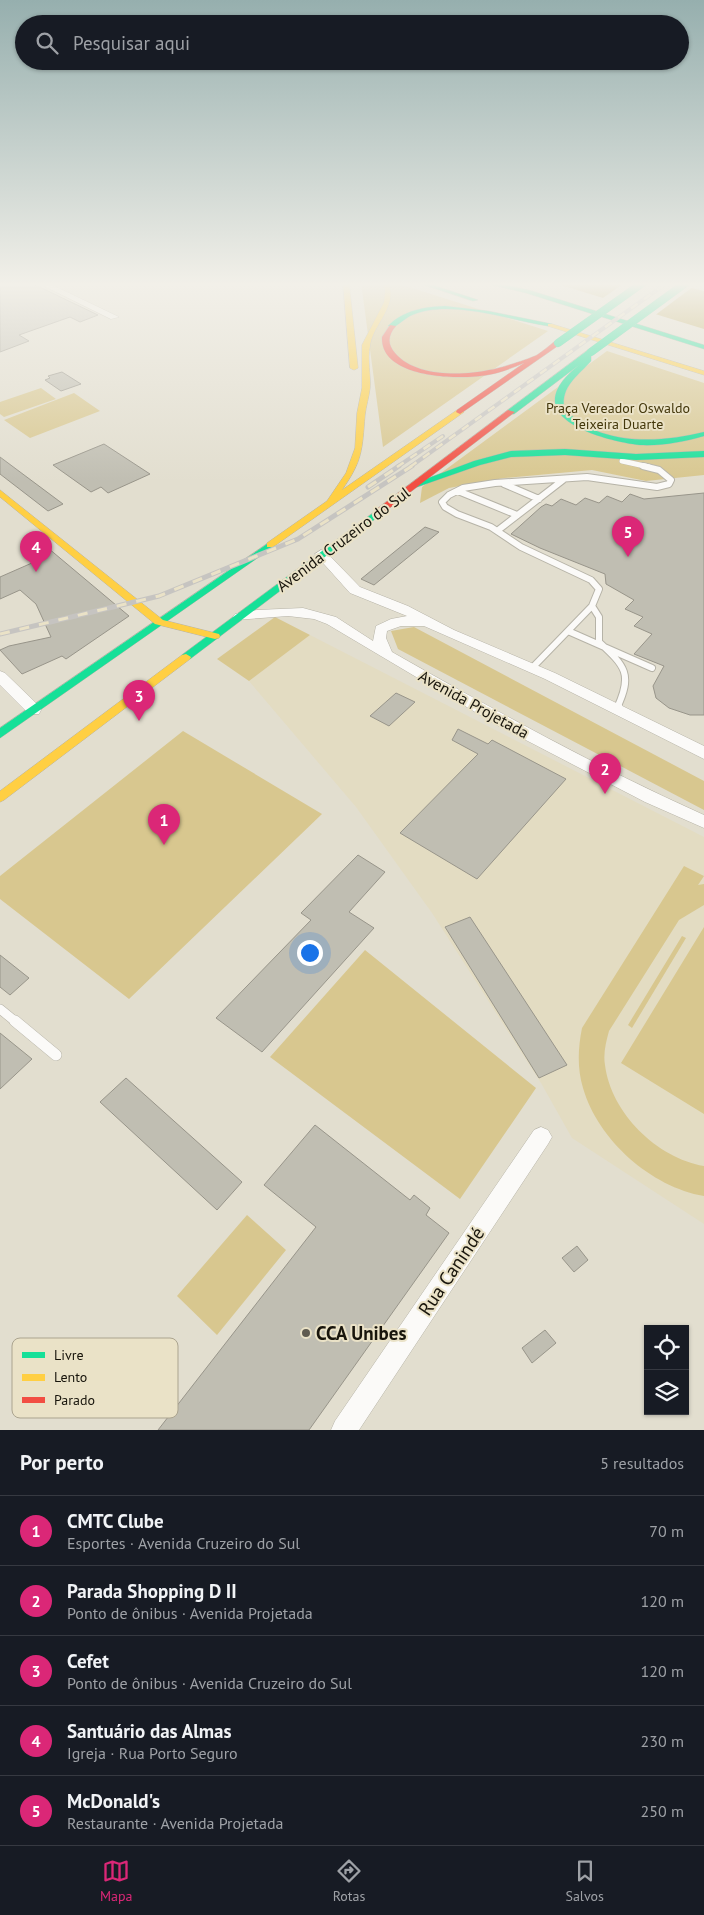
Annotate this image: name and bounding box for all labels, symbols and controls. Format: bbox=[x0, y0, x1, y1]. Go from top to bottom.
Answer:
search box bbox=[15, 15, 689, 70]
icon: search bbox=[33, 29, 61, 57]
text: Pesquisar aqui bbox=[73, 31, 190, 55]
park label: Praça Vereador Oswaldo Teixeira Duarte bbox=[546, 399, 690, 433]
street label: Avenida Cruzeiro do Sul bbox=[272, 482, 414, 596]
pin: 5 bbox=[612, 516, 644, 557]
pin: 4 bbox=[20, 531, 52, 572]
street label: Avenida Projetada bbox=[415, 665, 533, 743]
pin: 3 bbox=[123, 680, 155, 721]
pin: 2 bbox=[589, 753, 621, 794]
pin: 1 bbox=[148, 804, 180, 845]
your location bbox=[297, 940, 323, 966]
street label: Rua Canindé bbox=[413, 1222, 489, 1320]
place label: CCA Unibes bbox=[316, 1321, 406, 1345]
map controls bbox=[644, 1325, 689, 1415]
button: locate bbox=[644, 1325, 689, 1370]
marker: CCA Unibes bbox=[300, 1327, 312, 1339]
legend bbox=[12, 1338, 178, 1418]
text: Livre bbox=[54, 1346, 84, 1364]
text: Lento bbox=[54, 1368, 87, 1386]
button: layers bbox=[644, 1370, 689, 1415]
text: Parado bbox=[54, 1391, 95, 1409]
text: Por perto bbox=[20, 1449, 104, 1476]
text: 5 resultados bbox=[600, 1453, 684, 1473]
text: CMTC Clube bbox=[67, 1509, 164, 1533]
text: 1 bbox=[31, 1521, 41, 1541]
text: 70 m bbox=[649, 1521, 684, 1541]
text: Esportes · Avenida Cruzeiro do Sul bbox=[67, 1533, 300, 1553]
text: Parada Shopping D II bbox=[67, 1579, 237, 1603]
text: 2 bbox=[31, 1591, 41, 1611]
text: 120 m bbox=[641, 1591, 684, 1611]
text: Ponto de ônibus · Avenida Projetada bbox=[67, 1603, 313, 1623]
text: Cefet bbox=[67, 1649, 109, 1673]
text: 3 bbox=[31, 1661, 41, 1681]
text: 120 m bbox=[641, 1661, 684, 1681]
text: Ponto de ônibus · Avenida Cruzeiro do Sul bbox=[67, 1673, 352, 1693]
text: Santuário das Almas bbox=[67, 1719, 231, 1743]
text: 4 bbox=[31, 1731, 41, 1751]
text: 230 m bbox=[641, 1731, 684, 1751]
text: Igreja · Rua Porto Seguro bbox=[67, 1743, 238, 1763]
text: McDonald's bbox=[67, 1789, 160, 1813]
text: 5 bbox=[31, 1801, 41, 1821]
text: 250 m bbox=[641, 1801, 684, 1821]
text: Restaurante · Avenida Projetada bbox=[67, 1813, 283, 1833]
tab: Mapa bbox=[100, 1857, 133, 1905]
tab: Rotas bbox=[333, 1857, 365, 1905]
tab: Salvos bbox=[565, 1857, 604, 1905]

